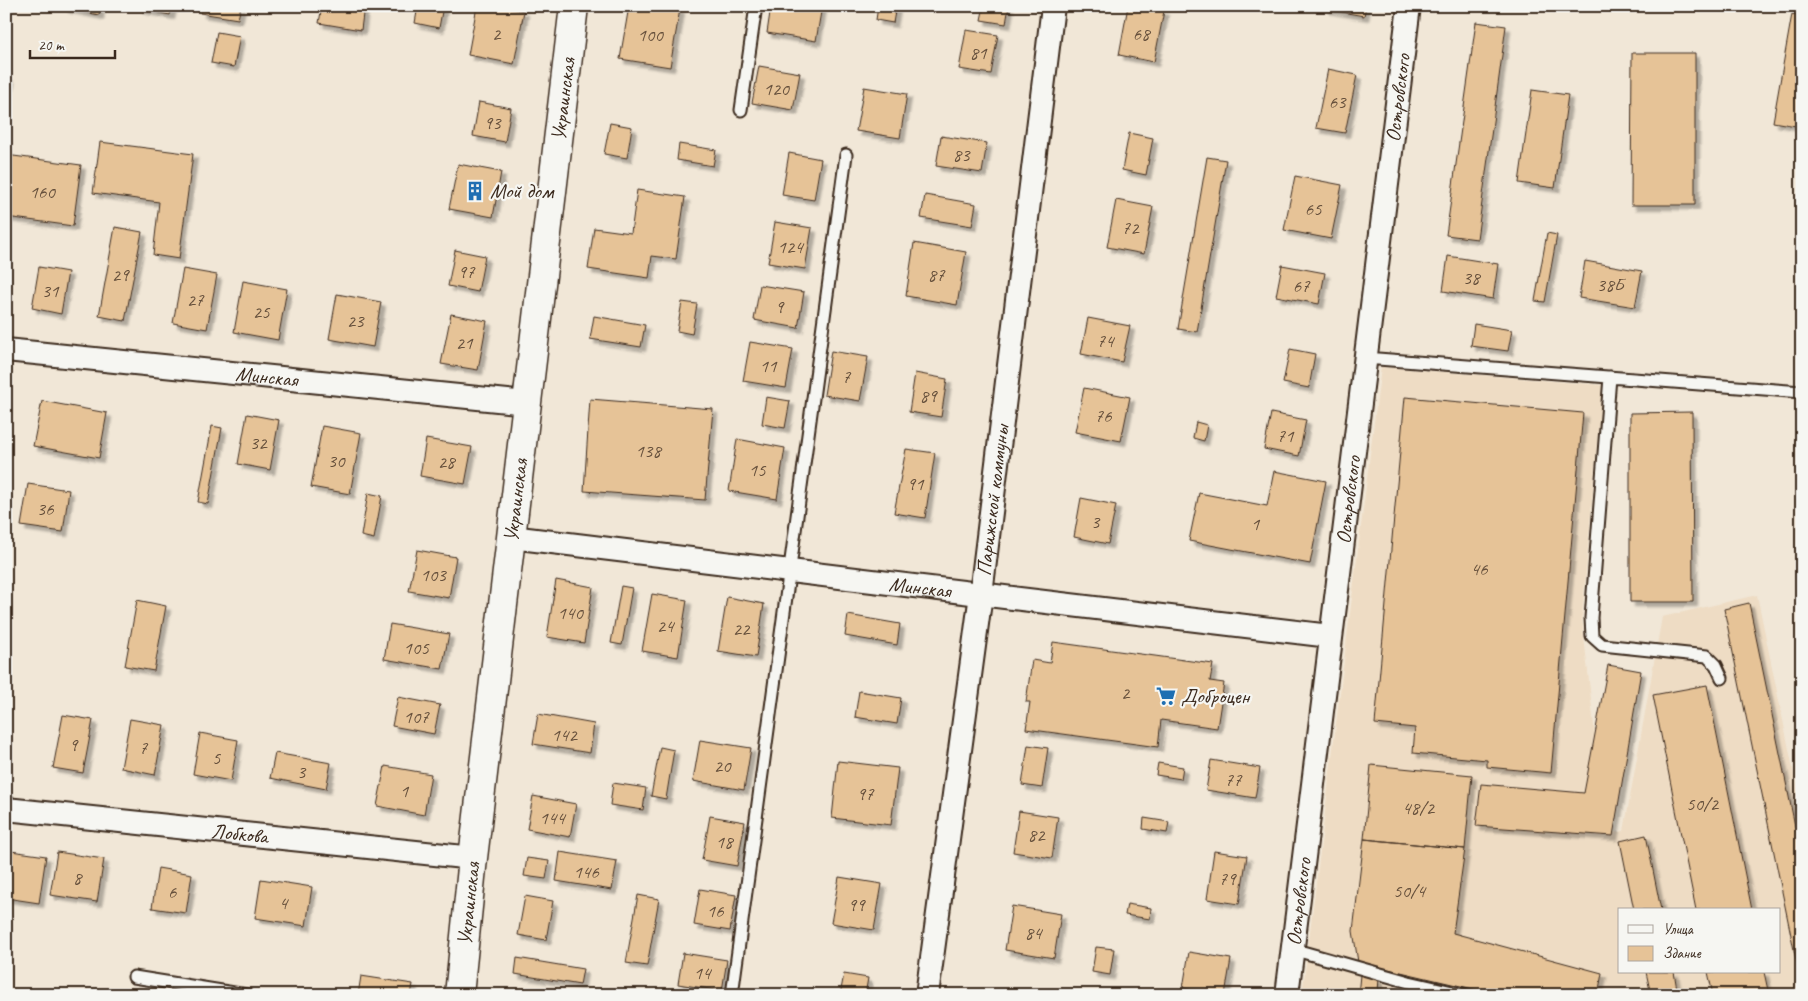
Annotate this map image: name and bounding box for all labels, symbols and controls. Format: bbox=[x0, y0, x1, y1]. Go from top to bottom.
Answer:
house number: 2 bbox=[492, 22, 502, 46]
house number: 68 bbox=[1132, 22, 1152, 46]
house number: 100 bbox=[637, 23, 664, 47]
scale bar bbox=[30, 28, 115, 60]
text: 20 m bbox=[38, 36, 65, 55]
house number: 81 bbox=[969, 41, 988, 65]
street label: Островского bbox=[1379, 51, 1416, 143]
street label: Украинская bbox=[545, 55, 581, 142]
house number: 120 bbox=[763, 77, 790, 101]
house number: 63 bbox=[1328, 90, 1347, 114]
house number: 93 bbox=[483, 111, 502, 135]
house number: 83 bbox=[952, 143, 971, 167]
place label: Мой дом bbox=[490, 178, 555, 204]
house number: 160 bbox=[29, 180, 56, 204]
building icon: Мой дом bbox=[464, 180, 486, 202]
house number: 65 bbox=[1304, 197, 1323, 221]
house number: 72 bbox=[1121, 216, 1140, 240]
house number: 124 bbox=[777, 235, 805, 259]
house number: 97 bbox=[457, 260, 476, 284]
house number: 29 bbox=[111, 263, 130, 287]
house number: 87 bbox=[927, 263, 946, 287]
house number: 38 bbox=[1462, 266, 1482, 290]
house number: 38Б bbox=[1597, 273, 1627, 297]
house number: 67 bbox=[1292, 274, 1311, 298]
house number: 31 bbox=[41, 279, 60, 303]
house number: 27 bbox=[186, 288, 205, 312]
house number: 9 bbox=[775, 295, 785, 319]
house number: 25 bbox=[252, 300, 271, 324]
house number: 23 bbox=[346, 309, 365, 333]
house number: 74 bbox=[1096, 329, 1116, 353]
house number: 21 bbox=[455, 331, 474, 355]
house number: 11 bbox=[759, 354, 778, 378]
street label: Минская bbox=[234, 360, 301, 393]
house number: 7 bbox=[842, 365, 852, 389]
house number: 89 bbox=[919, 384, 938, 408]
house number: 76 bbox=[1094, 404, 1113, 428]
street label: Парижской коммуны bbox=[970, 421, 1015, 577]
house number: 71 bbox=[1276, 424, 1295, 448]
house number: 32 bbox=[249, 431, 268, 455]
house number: 138 bbox=[635, 439, 663, 463]
house number: 30 bbox=[327, 449, 346, 473]
house number: 28 bbox=[437, 450, 457, 474]
street label: Островского bbox=[1330, 453, 1367, 545]
street label: Украинская bbox=[498, 456, 533, 543]
house number: 15 bbox=[748, 458, 767, 482]
house number: 91 bbox=[906, 472, 925, 496]
house number: 36 bbox=[36, 497, 55, 521]
house number: 3 bbox=[1091, 510, 1101, 534]
house number: 1 bbox=[1251, 512, 1261, 536]
house number: 46 bbox=[1470, 557, 1489, 581]
house number: 103 bbox=[420, 563, 447, 587]
street label: Минская bbox=[888, 571, 954, 604]
house number: 140 bbox=[557, 601, 584, 625]
house number: 24 bbox=[656, 614, 676, 638]
house number: 22 bbox=[732, 617, 751, 641]
house number: 105 bbox=[403, 636, 430, 660]
house number: 2 bbox=[1121, 681, 1131, 705]
place label: Доброцен bbox=[1181, 683, 1251, 709]
supermarket icon: Доброцен bbox=[1155, 685, 1177, 707]
house number: 107 bbox=[403, 705, 430, 729]
house number: 142 bbox=[551, 723, 578, 747]
house number: 9 bbox=[69, 733, 79, 757]
house number: 7 bbox=[139, 736, 149, 760]
house number: 5 bbox=[212, 746, 222, 770]
house number: 20 bbox=[713, 754, 732, 778]
house number: 3 bbox=[297, 760, 307, 784]
house number: 77 bbox=[1224, 768, 1243, 792]
house number: 1 bbox=[400, 779, 410, 803]
house number: 97 bbox=[856, 782, 875, 806]
house number: 50/2 bbox=[1686, 792, 1719, 816]
house number: 48/2 bbox=[1402, 796, 1435, 820]
house number: 144 bbox=[539, 806, 567, 830]
street label: Лобкова bbox=[210, 818, 272, 850]
house number: 82 bbox=[1027, 823, 1046, 847]
house number: 18 bbox=[715, 830, 735, 854]
street label: Островского bbox=[1280, 855, 1317, 947]
street label: Украинская bbox=[451, 859, 486, 946]
house number: 146 bbox=[573, 860, 600, 884]
house number: 8 bbox=[73, 866, 84, 890]
house number: 79 bbox=[1218, 867, 1237, 891]
house number: 50/4 bbox=[1393, 879, 1427, 903]
house number: 6 bbox=[168, 880, 178, 904]
house number: 4 bbox=[279, 891, 290, 915]
house number: 99 bbox=[847, 893, 866, 917]
house number: 16 bbox=[706, 899, 725, 923]
legend bbox=[1618, 908, 1780, 974]
text: Улица bbox=[1663, 920, 1694, 939]
house number: 84 bbox=[1024, 921, 1044, 945]
text: Здание bbox=[1663, 944, 1702, 963]
house number: 14 bbox=[693, 961, 713, 985]

